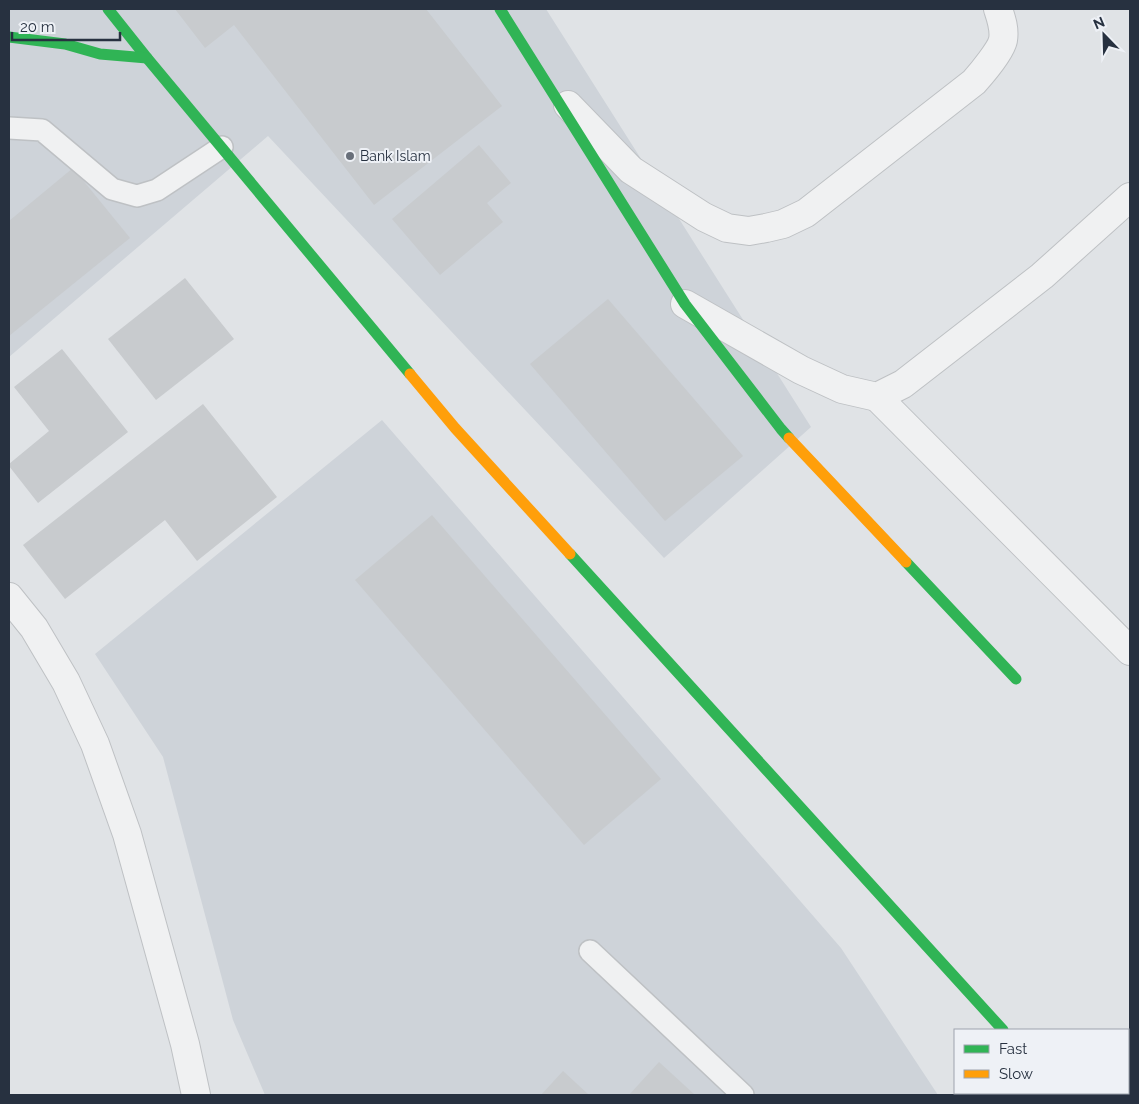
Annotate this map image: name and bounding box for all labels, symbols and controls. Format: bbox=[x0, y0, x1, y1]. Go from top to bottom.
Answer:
scale bar bbox=[12, 10, 120, 42]
north arrow bbox=[1079, 10, 1129, 60]
text: N bbox=[1091, 14, 1107, 32]
text: 20 m bbox=[20, 18, 55, 36]
place label: Bank Islam bbox=[360, 148, 431, 164]
marker: Bank Islam bbox=[344, 150, 356, 162]
legend bbox=[954, 1029, 1129, 1094]
text: Fast bbox=[999, 1040, 1027, 1058]
text: Slow bbox=[999, 1065, 1033, 1083]

